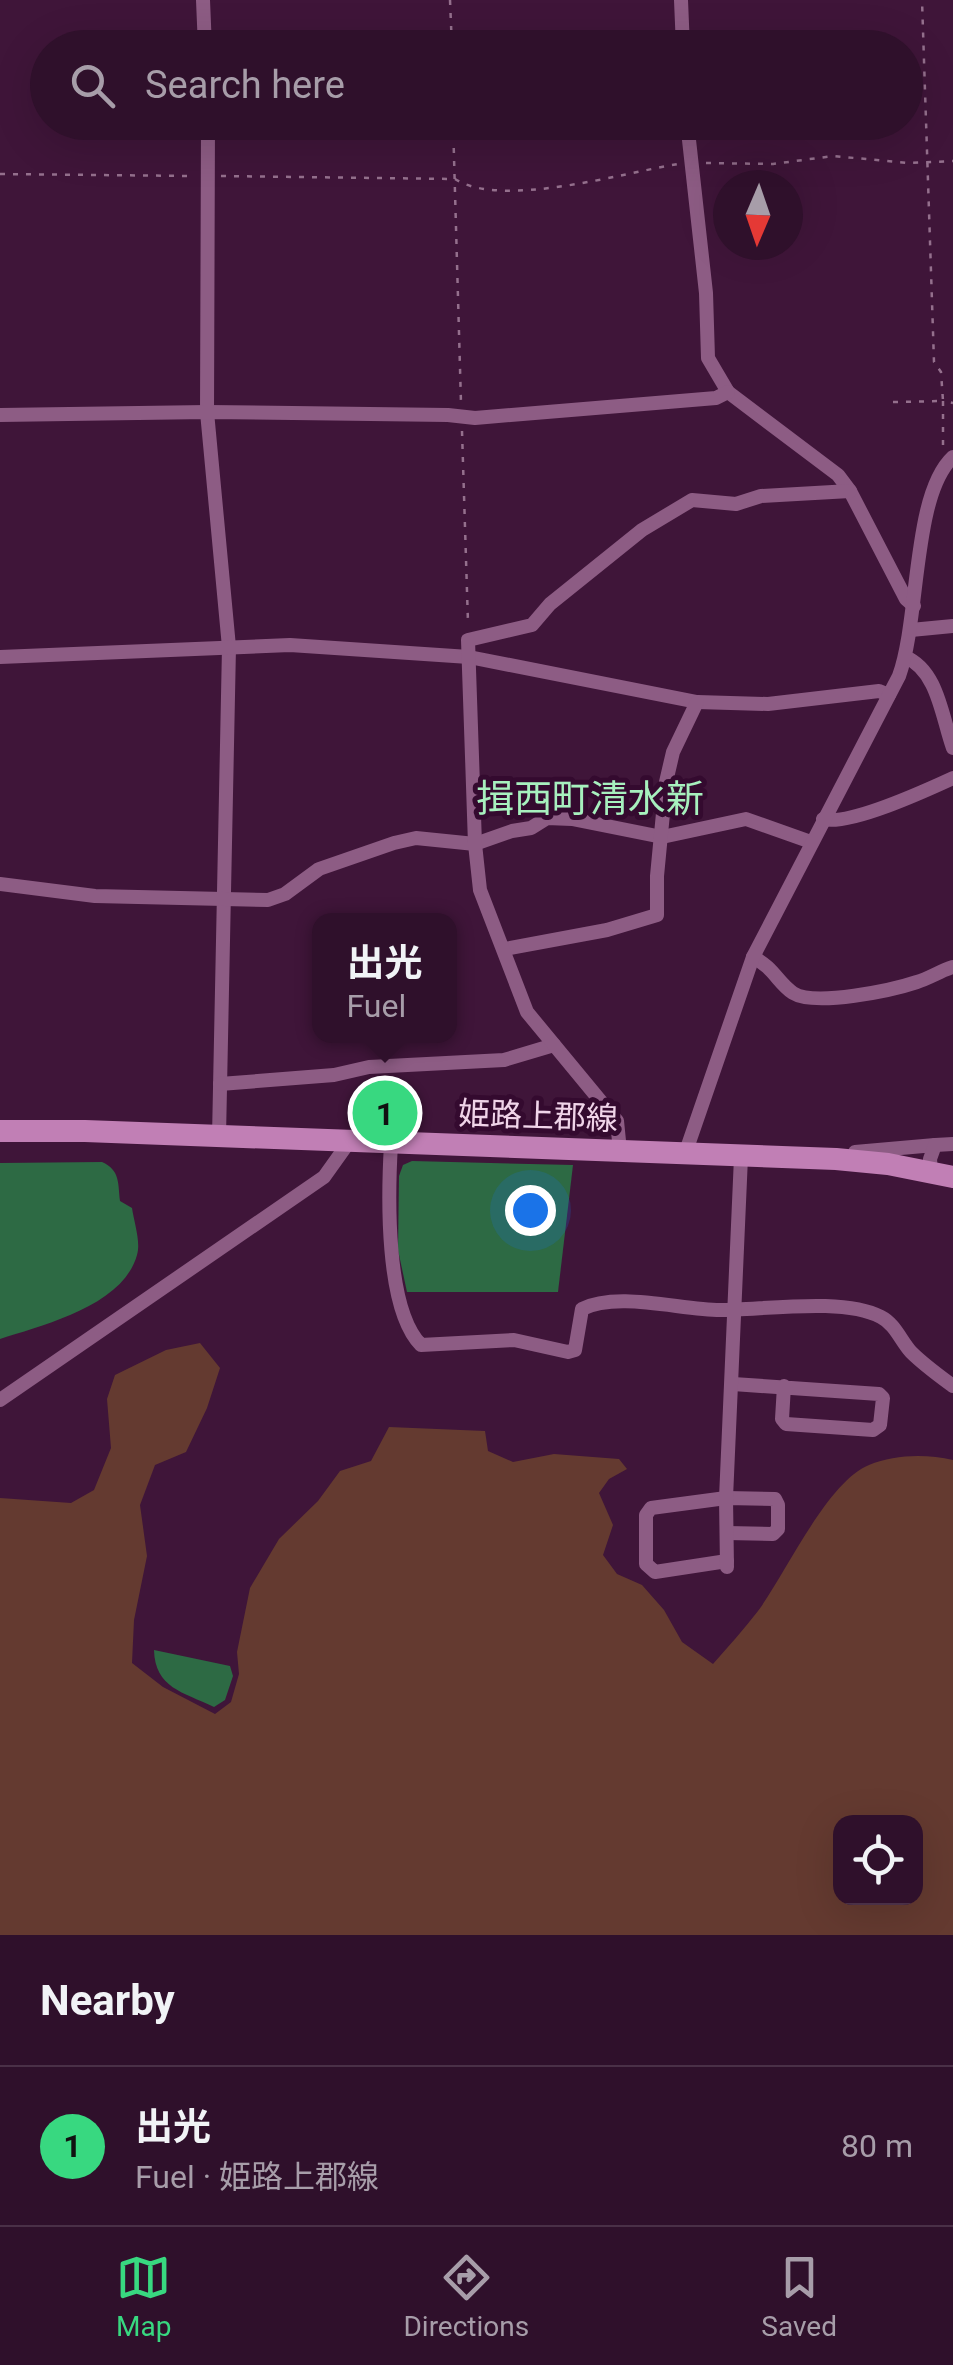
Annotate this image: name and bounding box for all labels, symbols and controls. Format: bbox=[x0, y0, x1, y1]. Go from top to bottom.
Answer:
search box bbox=[30, 30, 923, 140]
icon: search bbox=[65, 58, 120, 113]
text: Search here bbox=[145, 63, 345, 107]
north arrow bbox=[713, 170, 803, 260]
district label: 揖西町清水新 bbox=[476, 777, 704, 821]
popup bbox=[312, 913, 457, 1043]
text: 出光 bbox=[346, 941, 423, 985]
text: Fuel bbox=[346, 987, 406, 1025]
pin: 1 bbox=[352, 1076, 418, 1150]
street label: 姫路上郡線 bbox=[457, 1094, 619, 1138]
your location bbox=[505, 1185, 556, 1236]
map controls bbox=[833, 1815, 923, 1905]
button: locate bbox=[833, 1815, 923, 1905]
text: Nearby bbox=[40, 1976, 175, 2025]
text: 出光 bbox=[135, 2105, 211, 2149]
text: 1 bbox=[63, 2127, 82, 2165]
text: 80 m bbox=[841, 2127, 913, 2165]
text: Fuel · 姫路上郡線 bbox=[135, 2158, 379, 2196]
tab: Map bbox=[116, 2250, 171, 2343]
tab: Directions bbox=[403, 2250, 529, 2343]
tab: Saved bbox=[761, 2250, 837, 2343]

